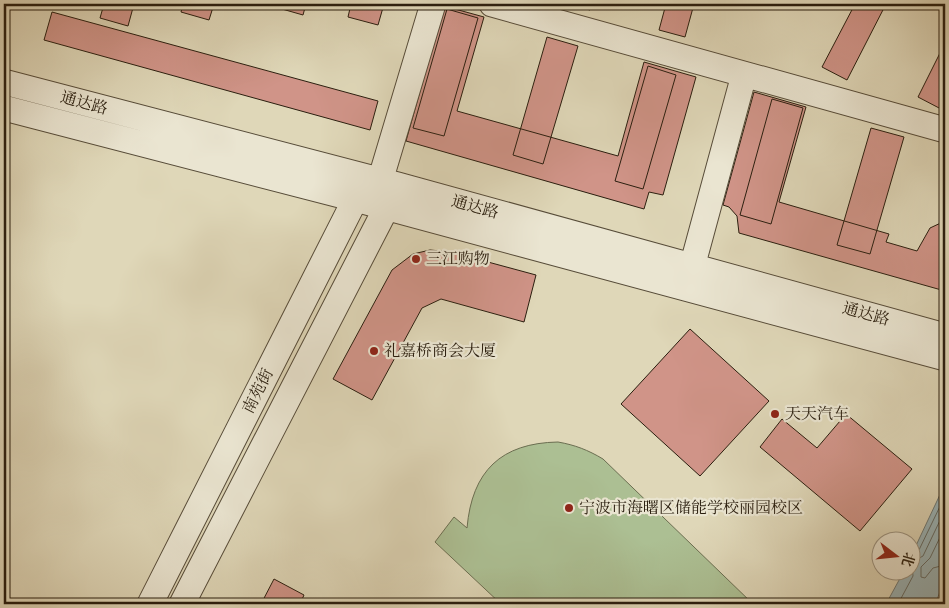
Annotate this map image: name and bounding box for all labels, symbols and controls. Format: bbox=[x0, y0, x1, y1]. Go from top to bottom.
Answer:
street label: 通达路 bbox=[58, 86, 110, 120]
street label: 通达路 bbox=[449, 190, 501, 224]
place label: 三江购物 bbox=[426, 248, 490, 270]
marker: 三江购物 bbox=[410, 253, 422, 265]
street label: 通达路 bbox=[840, 297, 892, 331]
place label: 礼嘉桥商会大厦 bbox=[384, 340, 496, 362]
marker: 礼嘉桥商会大厦 bbox=[368, 345, 380, 357]
street label: 南苑街 bbox=[237, 365, 279, 417]
place label: 天天汽车 bbox=[785, 403, 849, 425]
marker: 天天汽车 bbox=[769, 408, 781, 420]
place label: 宁波市海曙区储能学校丽园校区 bbox=[579, 497, 803, 519]
marker: 宁波市海曙区储能学校丽园校区 bbox=[563, 502, 575, 514]
north arrow bbox=[872, 530, 922, 580]
text: 北 bbox=[897, 550, 919, 569]

